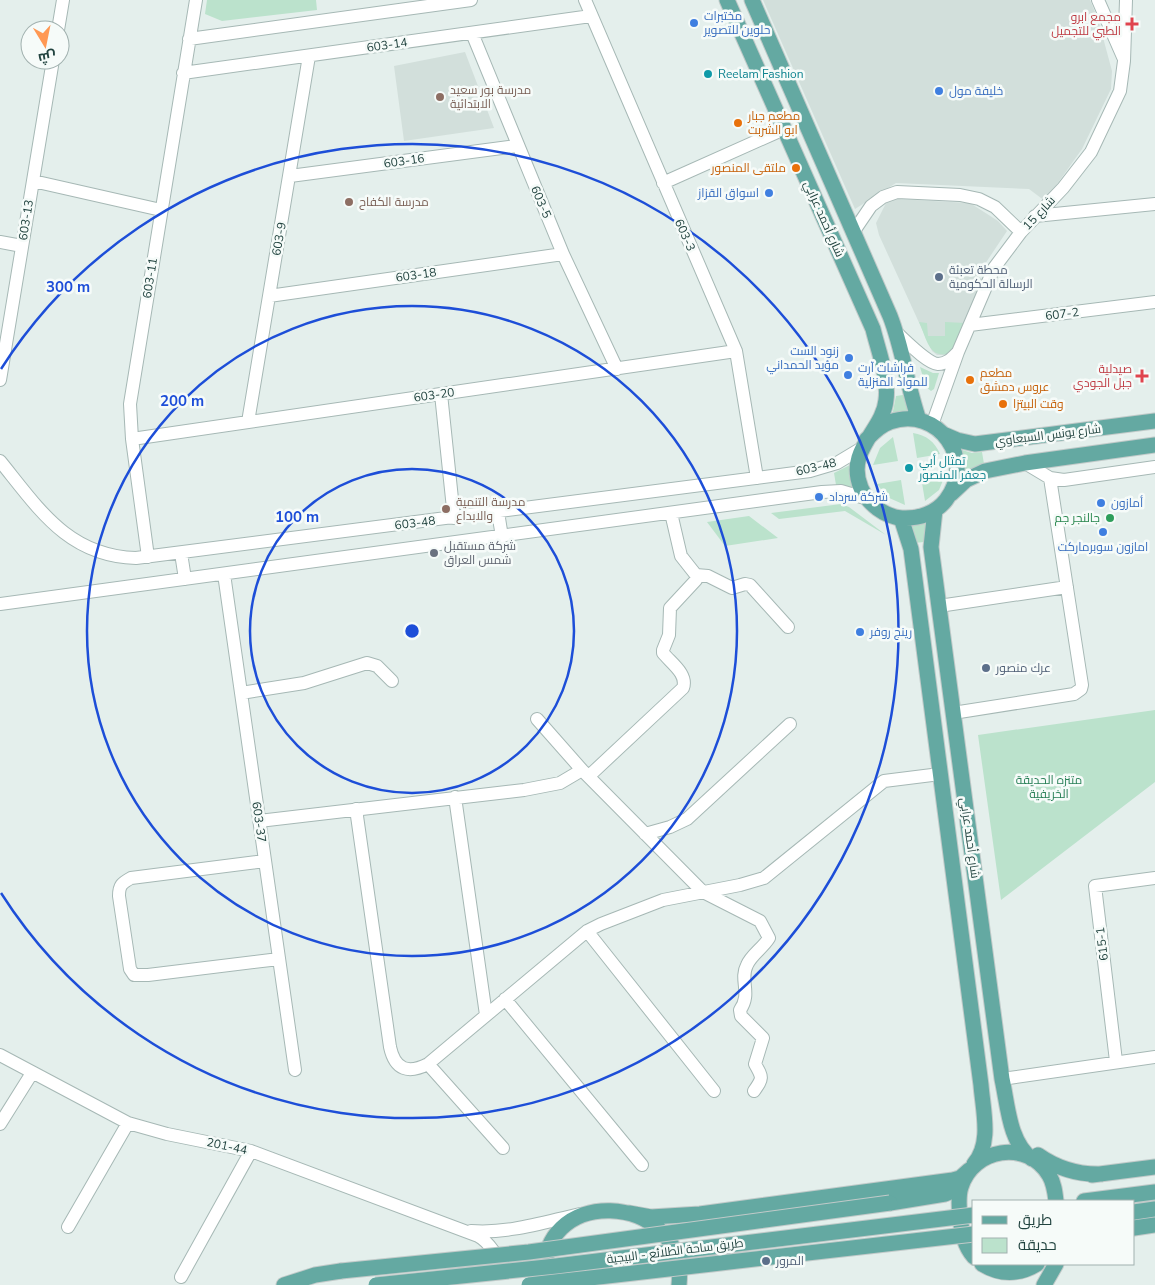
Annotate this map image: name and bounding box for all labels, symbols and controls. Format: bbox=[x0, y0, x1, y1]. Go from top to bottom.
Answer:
place label: مختبرات حلوين للتصوير bbox=[703, 8, 770, 38]
place label: مجمع ابرو الطبي للتجميل bbox=[1051, 9, 1121, 41]
marker: مختبرات حلوين للتصوير bbox=[688, 17, 700, 29]
marker: مجمع ابرو الطبي للتجميل bbox=[1125, 17, 1139, 31]
north arrow bbox=[20, 20, 70, 70]
street label: 603-14 bbox=[366, 34, 408, 56]
text: ش bbox=[37, 46, 58, 68]
place label: Reelam Fashion bbox=[718, 66, 803, 82]
marker: Reelam Fashion bbox=[702, 68, 714, 80]
place label: مدرسة بور سعيد الابتدائية bbox=[450, 82, 531, 112]
place label: خليفة مول bbox=[949, 83, 1003, 99]
marker: خليفة مول bbox=[933, 85, 945, 97]
marker: مدرسة بور سعيد الابتدائية bbox=[434, 91, 446, 103]
place label: مطعم جبار ابو الشربت bbox=[747, 108, 800, 138]
marker: مطعم جبار ابو الشربت bbox=[732, 117, 744, 129]
street label: 603-16 bbox=[383, 150, 425, 172]
place label: ملتقى المنصور bbox=[710, 160, 786, 176]
marker: ملتقى المنصور bbox=[790, 162, 802, 174]
street label: شارع أحمد عرابي bbox=[798, 178, 848, 260]
street label: 603-5 bbox=[527, 183, 555, 221]
place label: اسواق القزاز bbox=[697, 185, 759, 201]
marker: اسواق القزاز bbox=[763, 187, 775, 199]
street label: شارع 15 bbox=[1019, 193, 1059, 233]
place label: مدرسة الكفاح bbox=[359, 194, 429, 210]
marker: مدرسة الكفاح bbox=[343, 196, 355, 208]
street label: 603-13 bbox=[15, 198, 37, 242]
street label: 603-3 bbox=[671, 216, 699, 254]
street label: 603-9 bbox=[268, 221, 290, 257]
street label: 603-11 bbox=[139, 256, 161, 300]
place label: محطة تعبئة الرسالة الحكومية bbox=[949, 262, 1033, 292]
street label: 603-18 bbox=[395, 264, 437, 286]
marker: محطة تعبئة الرسالة الحكومية bbox=[933, 271, 945, 283]
text: 300 m bbox=[46, 277, 90, 297]
street label: 607-2 bbox=[1044, 304, 1080, 324]
place label: زنود الست مؤيد الحمداني bbox=[766, 343, 839, 375]
marker: زنود الست مؤيد الحمداني bbox=[843, 352, 855, 364]
place label: فراشات آرت للمواد المنزلية bbox=[858, 360, 928, 390]
place label: صيدلية جبل الجودي bbox=[1073, 361, 1132, 393]
place label: مطعم عروس دمشق bbox=[980, 365, 1049, 395]
marker: فراشات آرت للمواد المنزلية bbox=[842, 369, 854, 381]
marker: صيدلية جبل الجودي bbox=[1136, 370, 1148, 382]
marker: مطعم عروس دمشق bbox=[964, 374, 976, 386]
street label: 603-20 bbox=[413, 384, 455, 406]
text: 200 m bbox=[160, 391, 204, 411]
place label: وقت البيتزا bbox=[1013, 396, 1064, 412]
marker: وقت البيتزا bbox=[997, 398, 1009, 410]
street label: شارع يونس السبعاوي bbox=[994, 421, 1102, 451]
place label: تمثال أبي جعفر المنصور bbox=[918, 453, 986, 483]
street label: 603-48 bbox=[794, 454, 838, 480]
marker: تمثال أبي جعفر المنصور bbox=[903, 462, 915, 474]
place label: شركة سرداد bbox=[829, 489, 888, 505]
marker: شركة سرداد bbox=[813, 491, 825, 503]
place label: مدرسة التنمية والابداع bbox=[456, 494, 525, 524]
place label: أمازون bbox=[1111, 495, 1143, 511]
marker: أمازون bbox=[1095, 497, 1107, 509]
marker: مدرسة التنمية والابداع bbox=[440, 503, 452, 515]
text: 100 m bbox=[275, 507, 319, 527]
place label: جالنجر جم bbox=[1054, 510, 1100, 526]
marker: جالنجر جم bbox=[1104, 512, 1116, 524]
street label: 603-48 bbox=[394, 513, 436, 533]
marker: امازون سوبرماركت bbox=[1097, 526, 1109, 538]
place label: شركة مستقبل شمس العراق bbox=[444, 538, 516, 568]
place label: امازون سوبرماركت bbox=[1058, 539, 1148, 555]
marker: شركة مستقبل شمس العراق bbox=[428, 547, 440, 559]
centre of rings bbox=[403, 622, 421, 640]
place label: رينج روفر bbox=[869, 624, 912, 640]
marker: رينج روفر bbox=[854, 626, 866, 638]
place label: عرك منصور bbox=[995, 660, 1051, 676]
marker: عرك منصور bbox=[980, 662, 992, 674]
park label: متنزه الحديقة الخريفية bbox=[1016, 772, 1082, 802]
street label: شارع أحمد عرابي bbox=[954, 796, 984, 880]
street label: 603-37 bbox=[248, 801, 270, 843]
street label: 615-1 bbox=[1092, 926, 1112, 962]
street label: 201-44 bbox=[205, 1134, 249, 1158]
legend bbox=[972, 1200, 1135, 1265]
text: طريق bbox=[1018, 1210, 1052, 1230]
street label: طريق ساحة الطلائع - البيجية bbox=[606, 1235, 744, 1267]
text: حديقة bbox=[1018, 1235, 1057, 1255]
place label: المرور bbox=[775, 1253, 804, 1269]
marker: المرور bbox=[760, 1255, 772, 1267]

